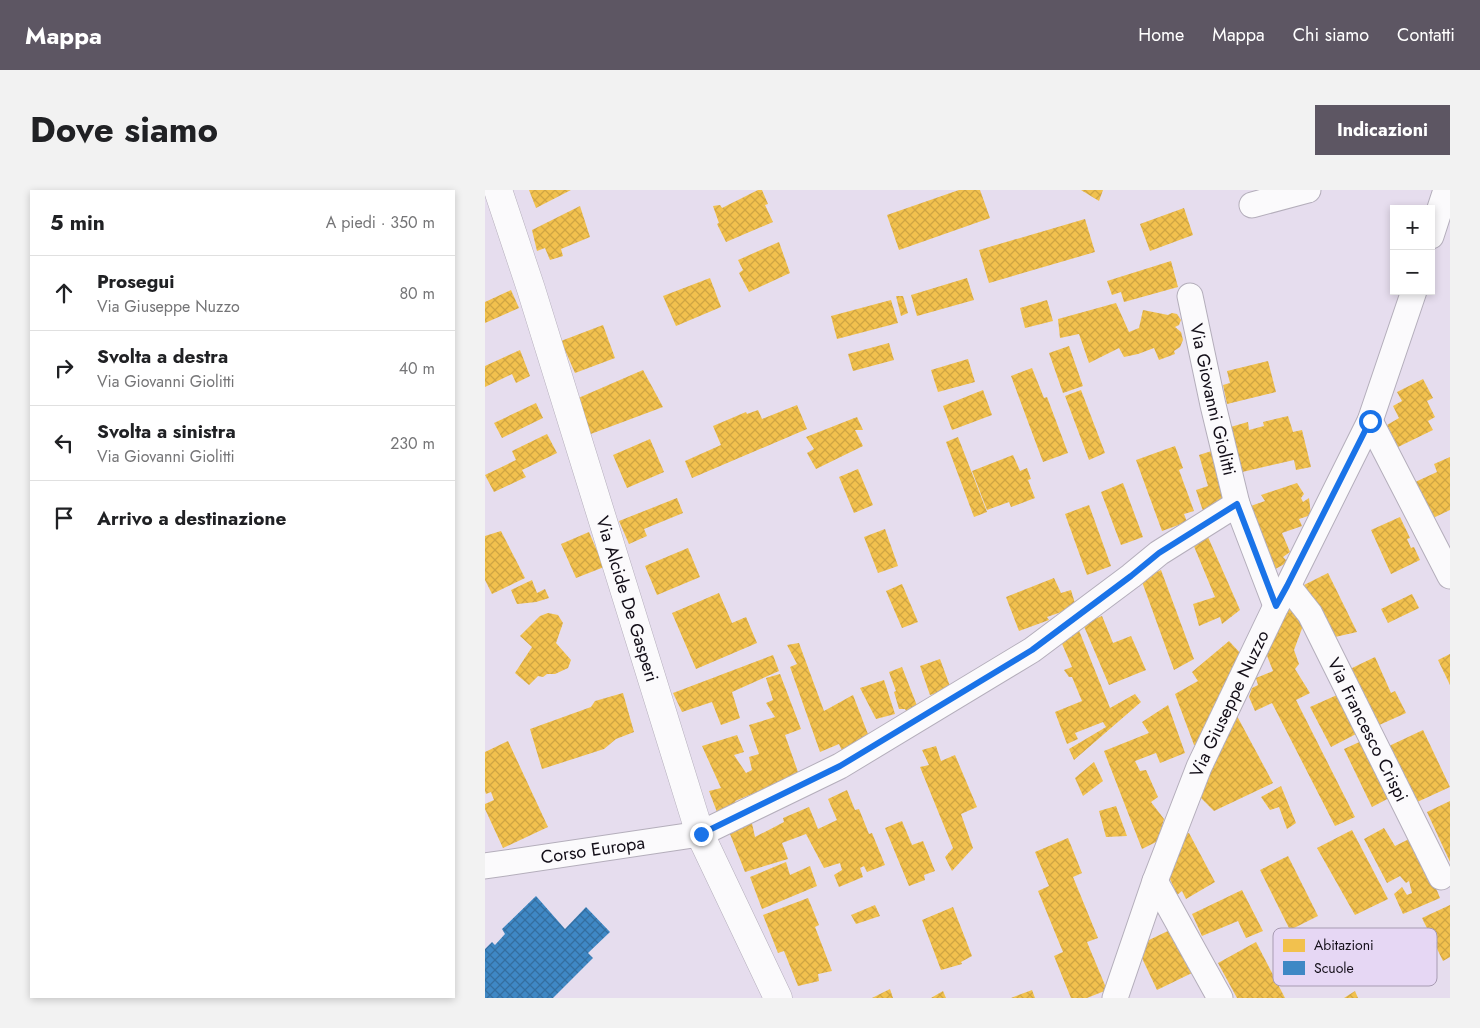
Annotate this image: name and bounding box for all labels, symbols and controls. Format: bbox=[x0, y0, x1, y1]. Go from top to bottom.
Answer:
text: Mappa bbox=[25, 18, 102, 53]
text: Home bbox=[1138, 22, 1184, 48]
text: Mappa bbox=[1212, 22, 1265, 48]
text: Chi siamo bbox=[1293, 22, 1369, 48]
text: Contatti bbox=[1397, 22, 1455, 48]
text: Dove siamo bbox=[30, 105, 218, 155]
button: Indicazioni bbox=[1315, 105, 1450, 155]
map controls bbox=[1390, 205, 1435, 295]
button: + bbox=[1390, 205, 1435, 250]
text: 5 min bbox=[50, 208, 105, 238]
text: A piedi · 350 m bbox=[326, 211, 435, 234]
button: − bbox=[1390, 250, 1435, 295]
text: Prosegui bbox=[97, 268, 175, 295]
icon: ahead bbox=[50, 279, 78, 307]
text: 80 m bbox=[399, 282, 435, 305]
text: Via Giuseppe Nuzzo bbox=[97, 295, 240, 318]
street label: Via Giovanni Giolitti bbox=[1183, 321, 1243, 478]
text: Svolta a destra bbox=[97, 343, 228, 370]
icon: right bbox=[50, 354, 78, 382]
text: 40 m bbox=[399, 357, 435, 380]
text: Via Giovanni Giolitti bbox=[97, 370, 235, 393]
route start bbox=[1359, 410, 1382, 433]
text: Svolta a sinistra bbox=[97, 418, 236, 445]
icon: left bbox=[50, 429, 78, 457]
text: 230 m bbox=[390, 432, 435, 455]
text: Via Giovanni Giolitti bbox=[97, 445, 235, 468]
icon: arrive bbox=[50, 504, 78, 532]
text: Arrivo a destinazione bbox=[97, 505, 286, 532]
street label: Via Alcide De Gasperi bbox=[589, 513, 665, 685]
street label: Via Giuseppe Nuzzo bbox=[1183, 626, 1276, 781]
street label: Via Francesco Crispi bbox=[1321, 653, 1415, 806]
route end bbox=[690, 823, 713, 846]
street label: Corso Europa bbox=[539, 829, 647, 871]
legend bbox=[1273, 928, 1437, 986]
text: Abitazioni bbox=[1314, 935, 1374, 955]
text: Scuole bbox=[1314, 958, 1354, 978]

